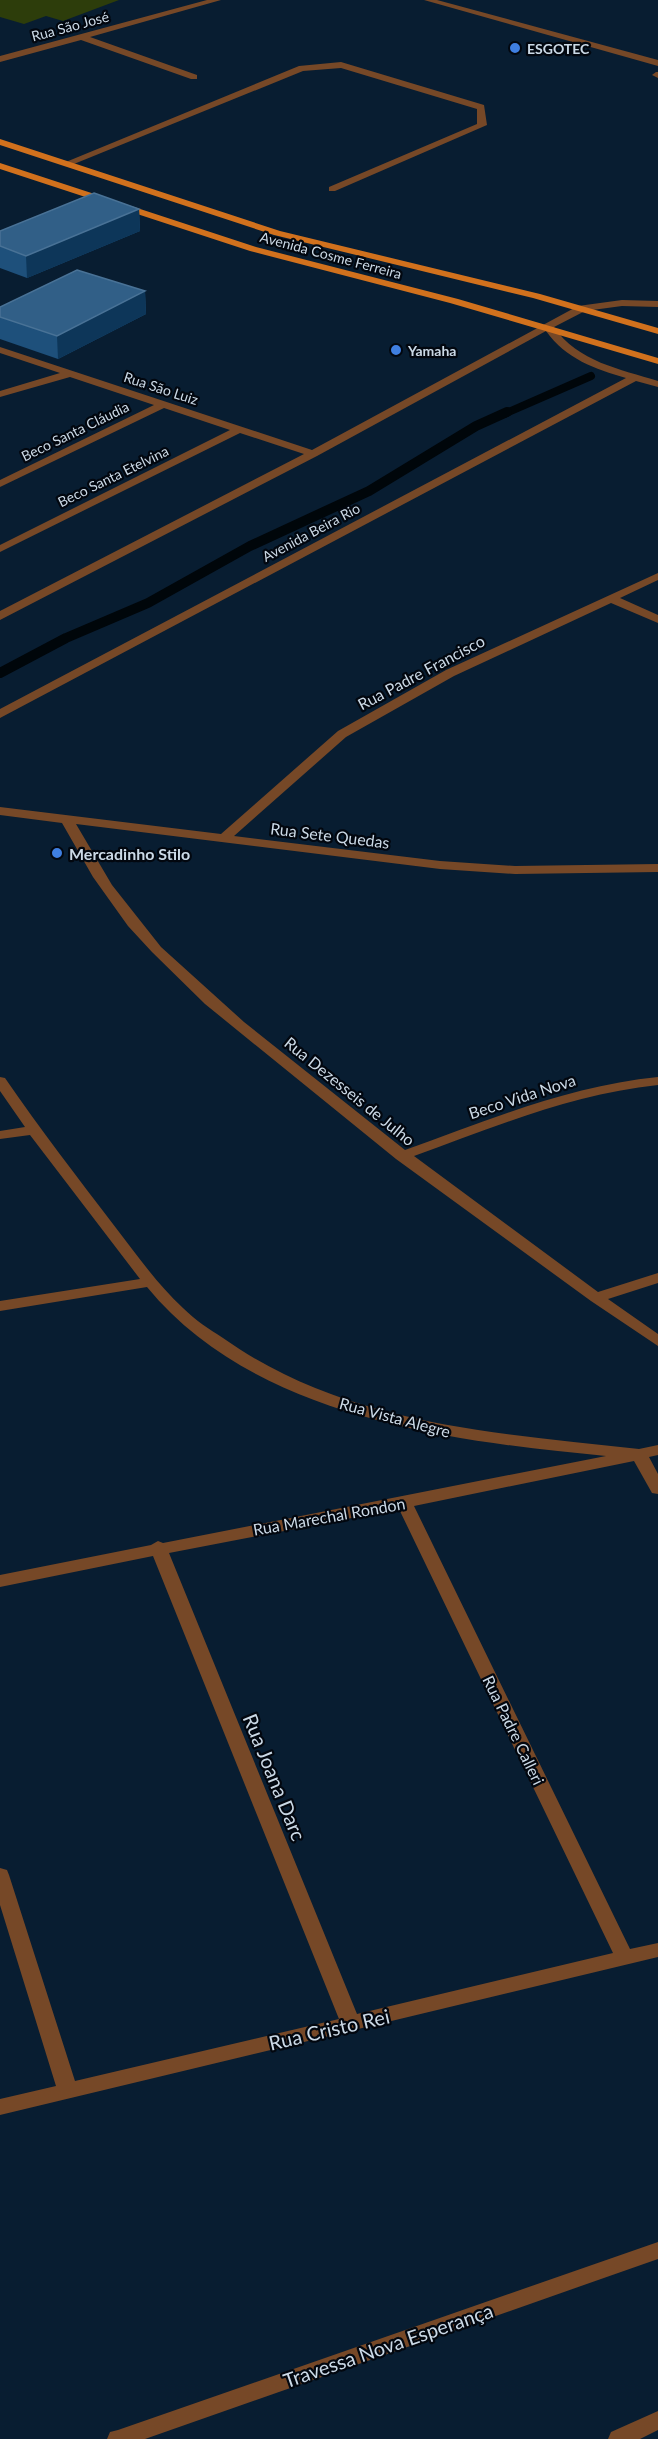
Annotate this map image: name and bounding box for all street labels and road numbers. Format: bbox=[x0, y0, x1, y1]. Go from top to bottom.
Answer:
street label: Rua São José bbox=[29, 8, 111, 44]
street label: Avenida Cosme Ferreira bbox=[258, 228, 404, 282]
street label: Rua São Luiz bbox=[122, 368, 200, 408]
street label: Beco Santa Cláudia bbox=[18, 398, 132, 464]
street label: Beco Santa Etelvina bbox=[55, 442, 171, 510]
street label: Avenida Beira Rio bbox=[259, 499, 363, 565]
street label: Rua Padre Francisco bbox=[354, 631, 488, 713]
street label: Rua Sete Quedas bbox=[269, 818, 391, 852]
street label: Rua Dezesseis de Julho bbox=[281, 1033, 419, 1149]
street label: Beco Vida Nova bbox=[466, 1070, 578, 1122]
street label: Rua Vista Alegre bbox=[337, 1393, 453, 1441]
street label: Rua Marechal Rondon bbox=[252, 1493, 406, 1539]
street label: Rua Padre Calleri bbox=[479, 1672, 549, 1788]
street label: Rua Joana Darc bbox=[239, 1710, 312, 1844]
street label: Rua Cristo Rei bbox=[266, 2003, 392, 2055]
street label: Travessa Nova Esperança bbox=[280, 2298, 496, 2392]

